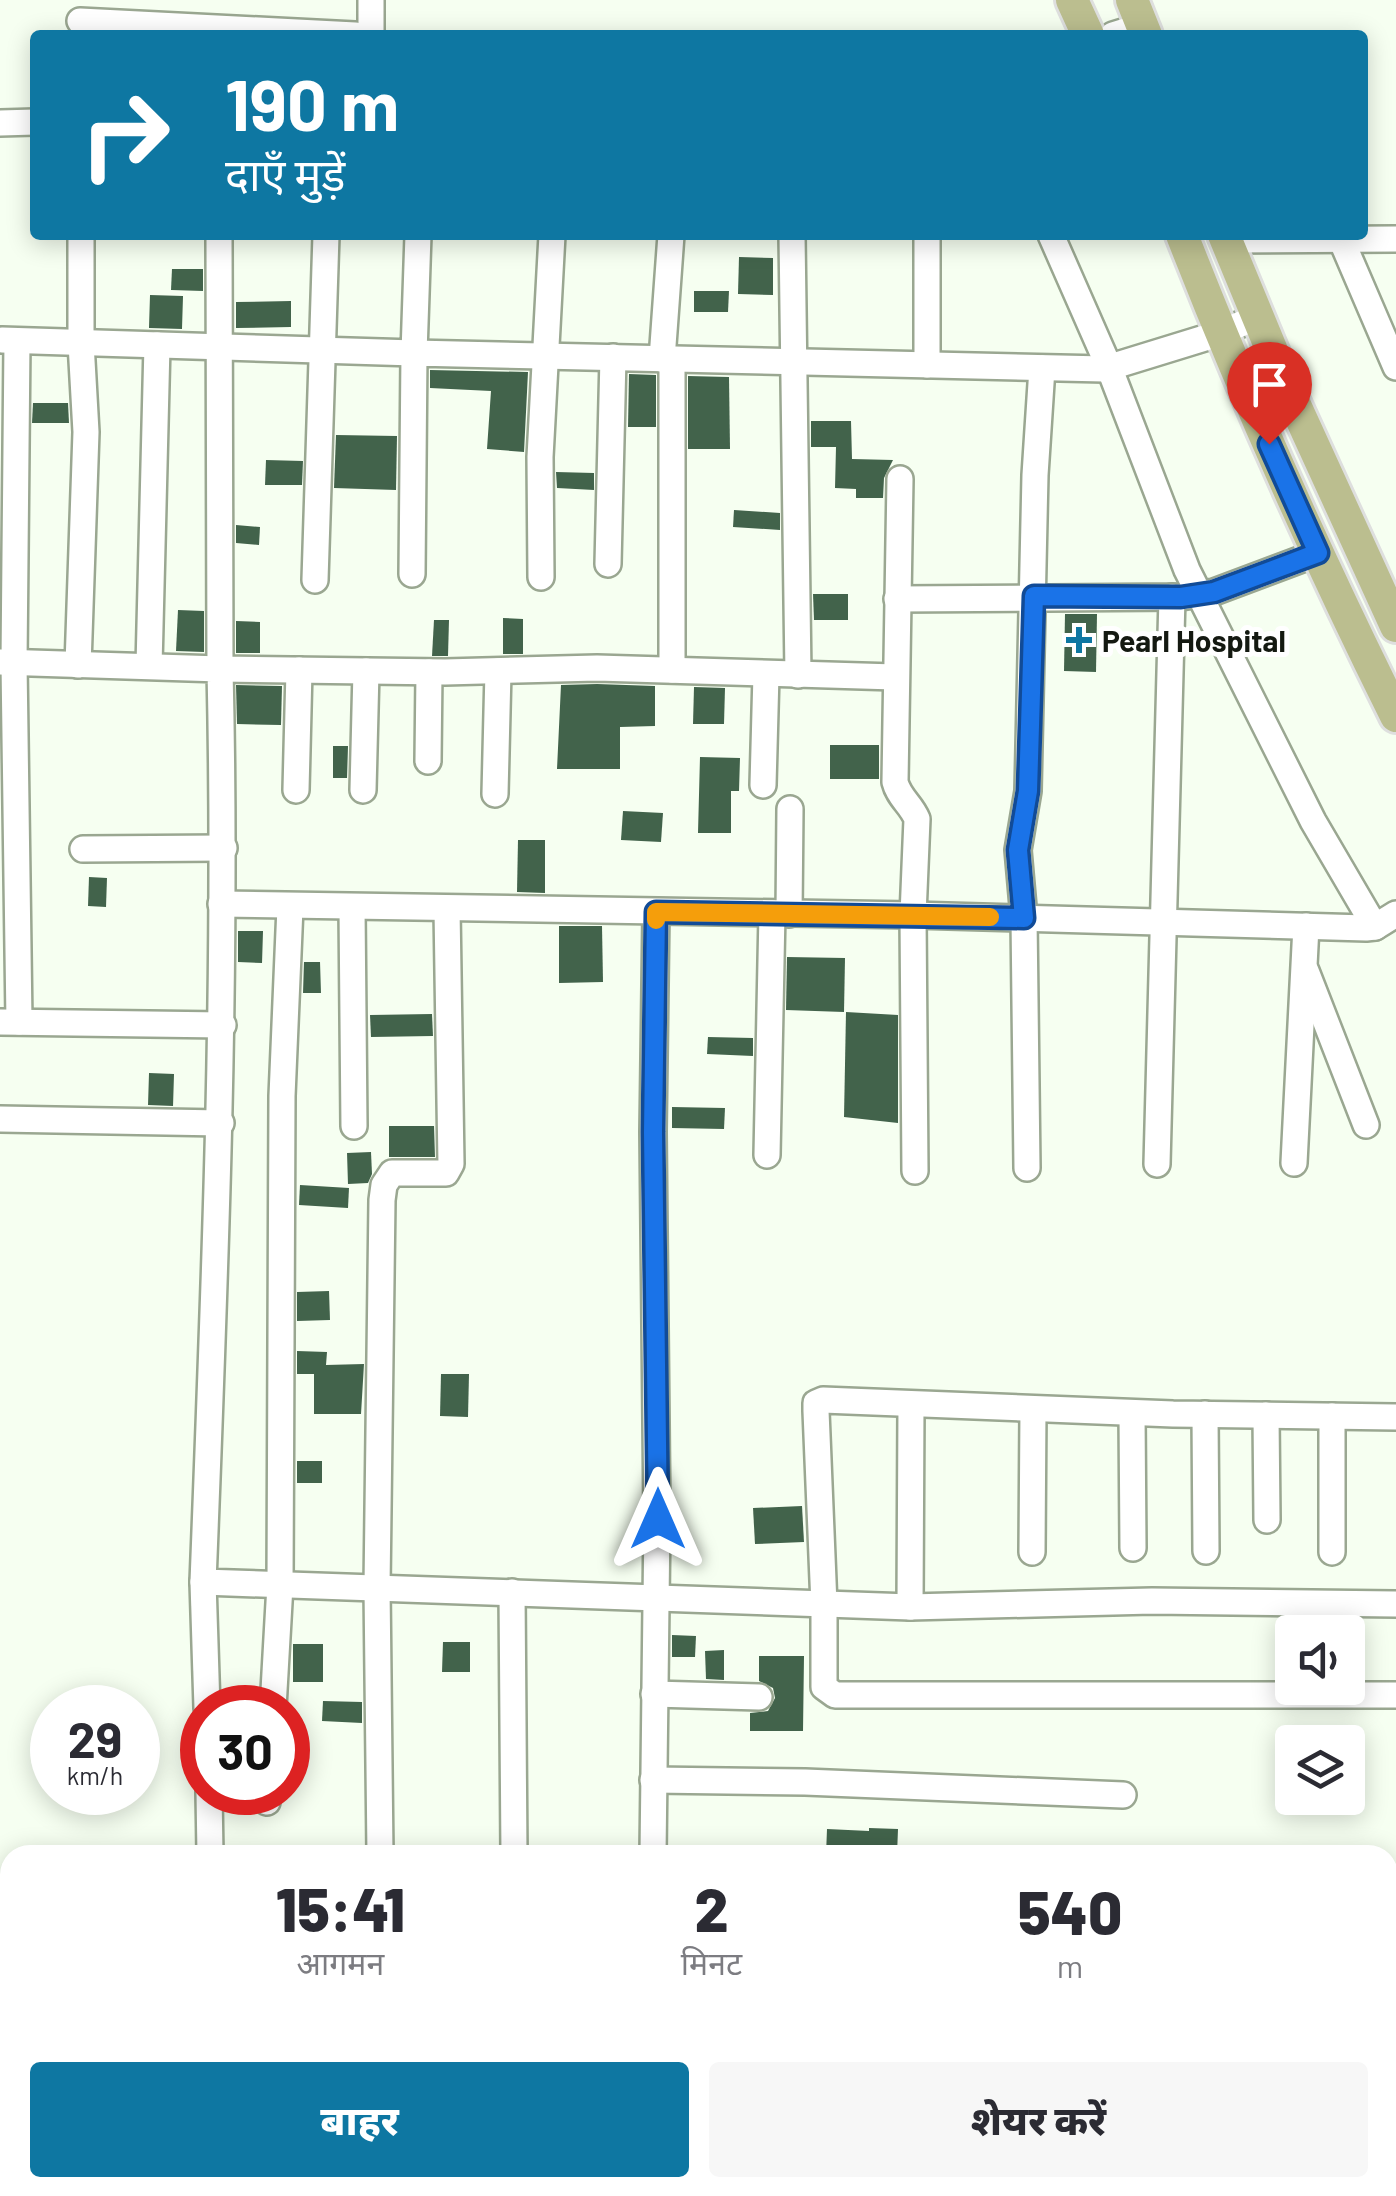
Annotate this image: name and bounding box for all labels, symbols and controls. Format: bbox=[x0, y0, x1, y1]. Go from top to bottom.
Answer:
text: 190 m bbox=[225, 61, 399, 145]
icon: right bbox=[60, 70, 190, 200]
text: दाएँ मुड़ें bbox=[225, 146, 345, 200]
pin bbox=[1227, 342, 1312, 445]
icon: arrive bbox=[1242, 357, 1297, 412]
place label: Pearl Hospital bbox=[1102, 622, 1286, 658]
marker: Pearl Hospital bbox=[1066, 627, 1092, 653]
position arrow bbox=[606, 1467, 710, 1571]
map controls bbox=[1275, 1615, 1365, 1815]
button: sound bbox=[1275, 1615, 1365, 1705]
speed limit sign: 30 bbox=[180, 1685, 310, 1815]
text: 29 bbox=[68, 1708, 122, 1768]
button: layers bbox=[1275, 1725, 1365, 1815]
text: km/h bbox=[67, 1760, 123, 1790]
text: 15:41 bbox=[276, 1872, 405, 1944]
text: 2 bbox=[694, 1872, 728, 1944]
text: 540 bbox=[1018, 1875, 1122, 1947]
text: आगमन bbox=[297, 1943, 384, 1981]
text: मिनट bbox=[681, 1943, 742, 1981]
text: m bbox=[1057, 1946, 1083, 1984]
button: बाहर bbox=[30, 2062, 689, 2177]
button: शेयर करें bbox=[709, 2062, 1368, 2177]

